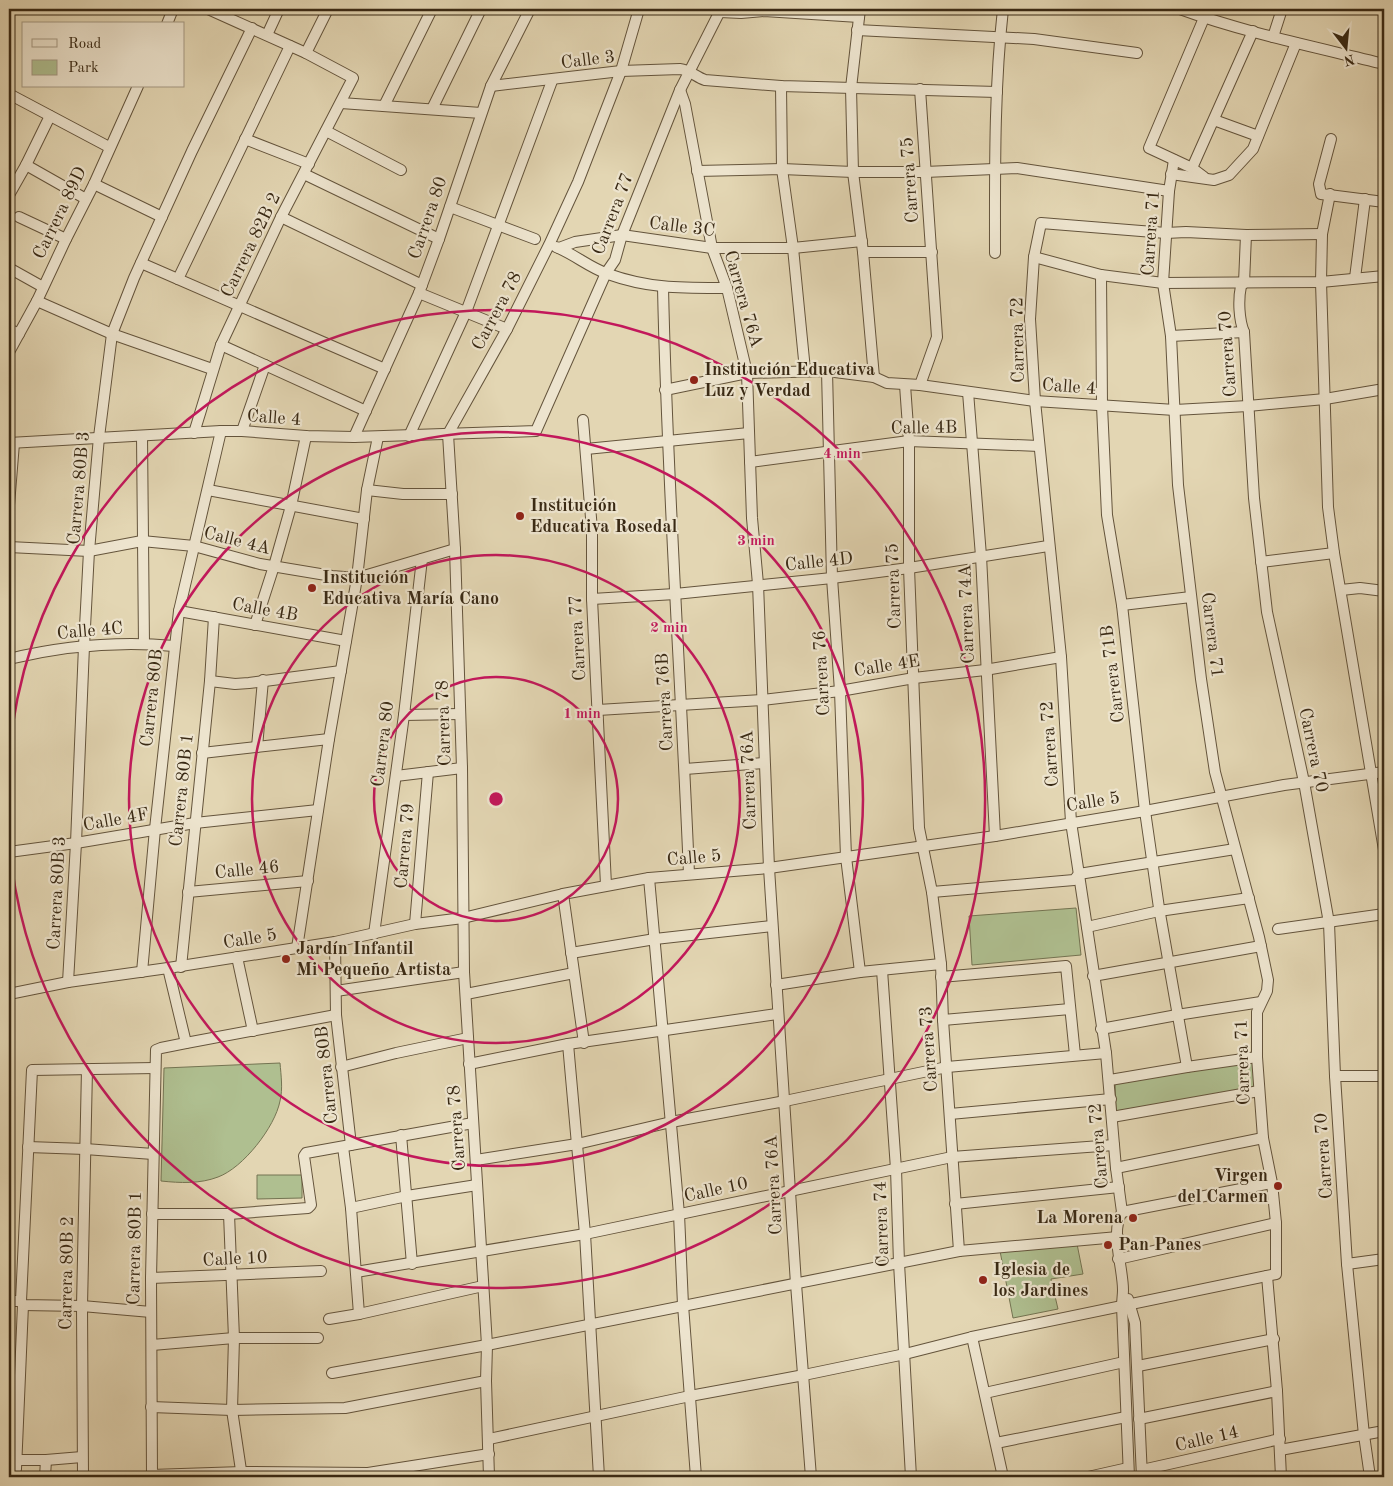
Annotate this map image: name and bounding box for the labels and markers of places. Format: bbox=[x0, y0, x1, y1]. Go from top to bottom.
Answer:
place label: Institución Educativa Luz y Verdad bbox=[704, 361, 875, 400]
marker: Institución Educativa Luz y Verdad bbox=[688, 374, 700, 386]
place label: Institución Educativa Rosedal bbox=[530, 497, 678, 536]
marker: Institución Educativa Rosedal bbox=[514, 510, 526, 522]
place label: Institución Educativa María Cano bbox=[322, 569, 499, 608]
marker: Institución Educativa María Cano bbox=[306, 582, 318, 594]
centre of rings bbox=[487, 790, 505, 808]
place label: Jardín Infantil Mi Pequeño Artista bbox=[296, 940, 451, 979]
marker: Jardín Infantil Mi Pequeño Artista bbox=[280, 953, 292, 965]
place label: Virgen del Carmen bbox=[1177, 1167, 1268, 1206]
marker: Virgen del Carmen bbox=[1272, 1180, 1284, 1192]
place label: La Morena bbox=[1036, 1209, 1123, 1227]
marker: La Morena bbox=[1127, 1212, 1139, 1224]
place label: Pan Panes bbox=[1118, 1236, 1202, 1254]
marker: Pan Panes bbox=[1102, 1239, 1114, 1251]
place label: Iglesia de los Jardines bbox=[993, 1261, 1089, 1300]
marker: Iglesia de los Jardines bbox=[977, 1274, 989, 1286]

